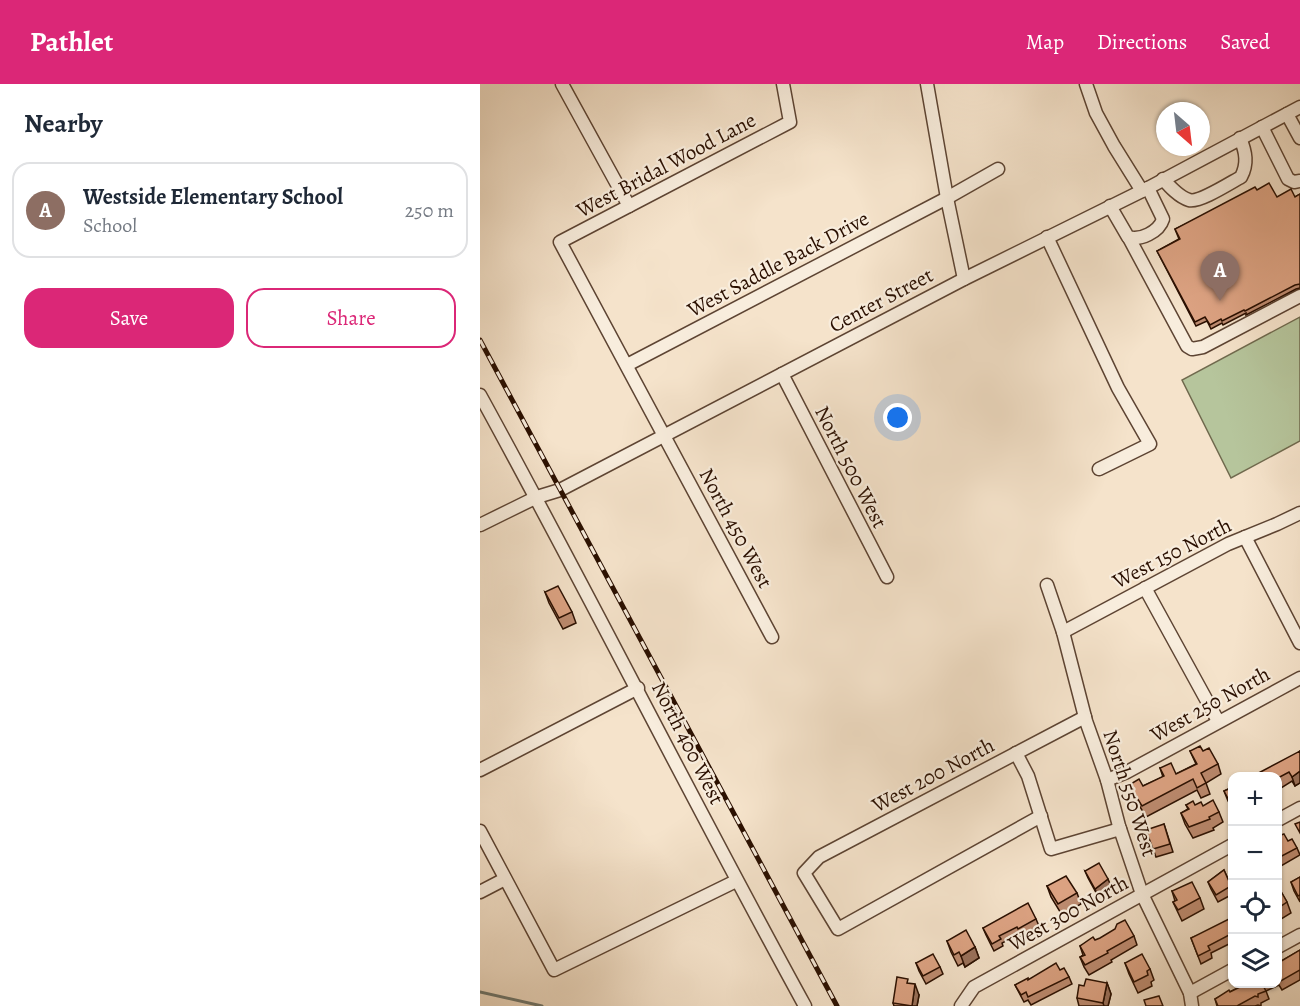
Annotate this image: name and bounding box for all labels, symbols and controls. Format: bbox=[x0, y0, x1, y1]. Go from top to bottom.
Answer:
text: Pathlet bbox=[30, 23, 113, 61]
text: Map bbox=[1026, 28, 1064, 56]
text: Directions bbox=[1097, 28, 1187, 56]
text: Saved bbox=[1220, 28, 1270, 56]
north arrow bbox=[1156, 102, 1210, 156]
text: Nearby bbox=[24, 106, 103, 141]
street label: West Bridal Wood Lane bbox=[571, 106, 761, 225]
text: Westside Elementary School bbox=[83, 182, 343, 212]
text: A bbox=[39, 197, 52, 224]
text: 250 m bbox=[405, 197, 454, 224]
street label: West Saddle Back Drive bbox=[682, 204, 874, 324]
text: School bbox=[83, 212, 137, 239]
pin: A bbox=[1200, 252, 1240, 301]
street label: Center Street bbox=[824, 261, 938, 339]
button: Save bbox=[24, 288, 234, 348]
button: Share bbox=[246, 288, 456, 348]
street label: North 500 West bbox=[808, 401, 894, 533]
your location bbox=[883, 403, 912, 432]
street label: North 450 West bbox=[693, 463, 779, 593]
street label: West 150 North bbox=[1107, 511, 1236, 595]
street label: West 250 North bbox=[1144, 660, 1275, 749]
street label: North 400 West bbox=[645, 677, 731, 809]
street label: North 550 West bbox=[1096, 726, 1164, 860]
street label: West 200 North bbox=[866, 731, 999, 819]
map controls bbox=[1228, 772, 1282, 988]
button: + bbox=[1228, 772, 1282, 826]
button: − bbox=[1228, 826, 1282, 880]
street label: West 300 North bbox=[1002, 868, 1133, 958]
button: locate bbox=[1228, 880, 1282, 934]
button: layers bbox=[1228, 934, 1282, 988]

